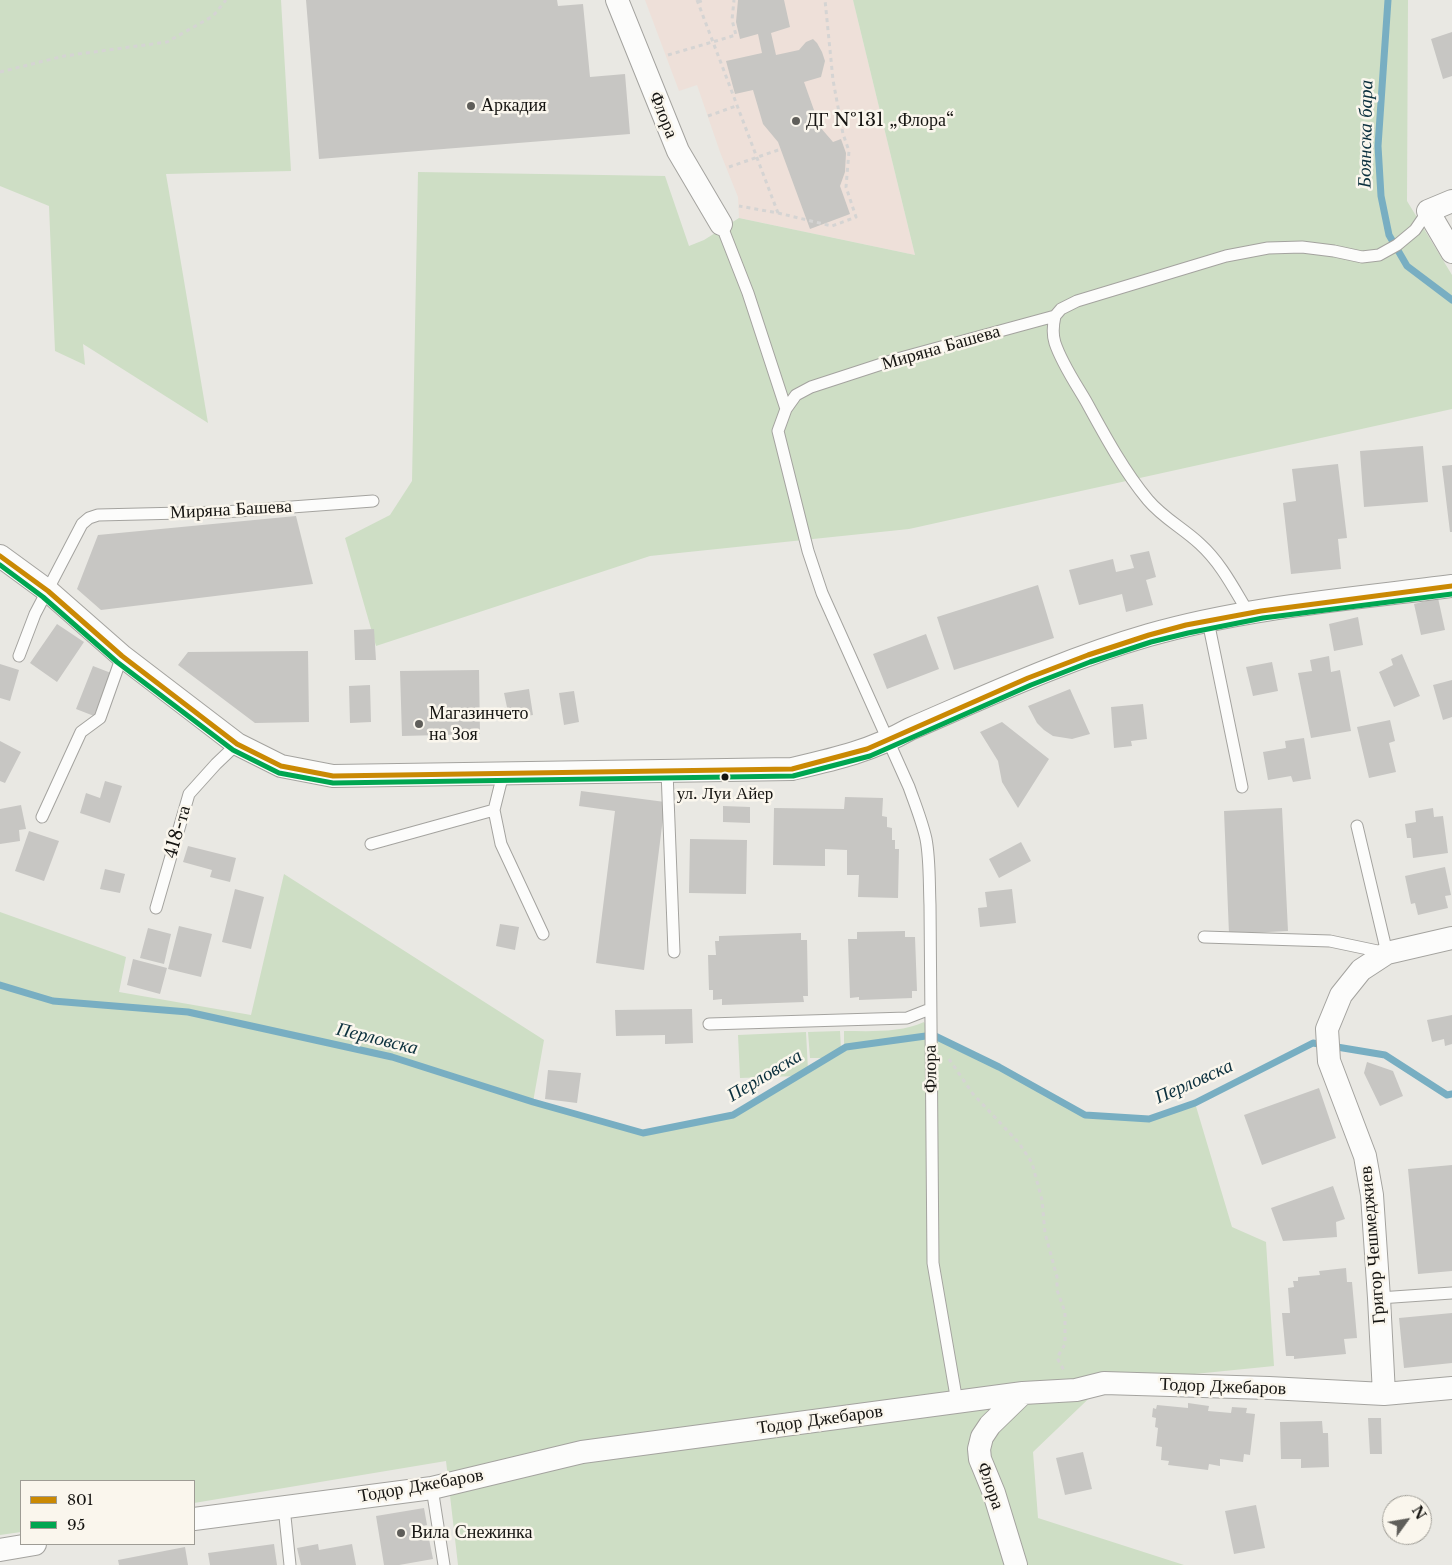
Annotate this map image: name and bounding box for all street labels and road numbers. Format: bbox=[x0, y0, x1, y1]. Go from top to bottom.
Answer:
street label: Флора bbox=[644, 89, 682, 141]
street label: Миряна Башева bbox=[879, 321, 1003, 375]
street label: Миряна Башева bbox=[169, 496, 293, 524]
street label: 418-та bbox=[160, 803, 196, 861]
street label: Флора bbox=[920, 1045, 942, 1093]
street label: Григор Чешмеджиев bbox=[1355, 1165, 1391, 1325]
street label: Тодор Джебаров bbox=[1159, 1374, 1287, 1400]
street label: Тодор Джебаров bbox=[756, 1400, 884, 1440]
street label: Флора bbox=[972, 1460, 1008, 1512]
street label: Тодор Джебаров bbox=[357, 1464, 485, 1508]

